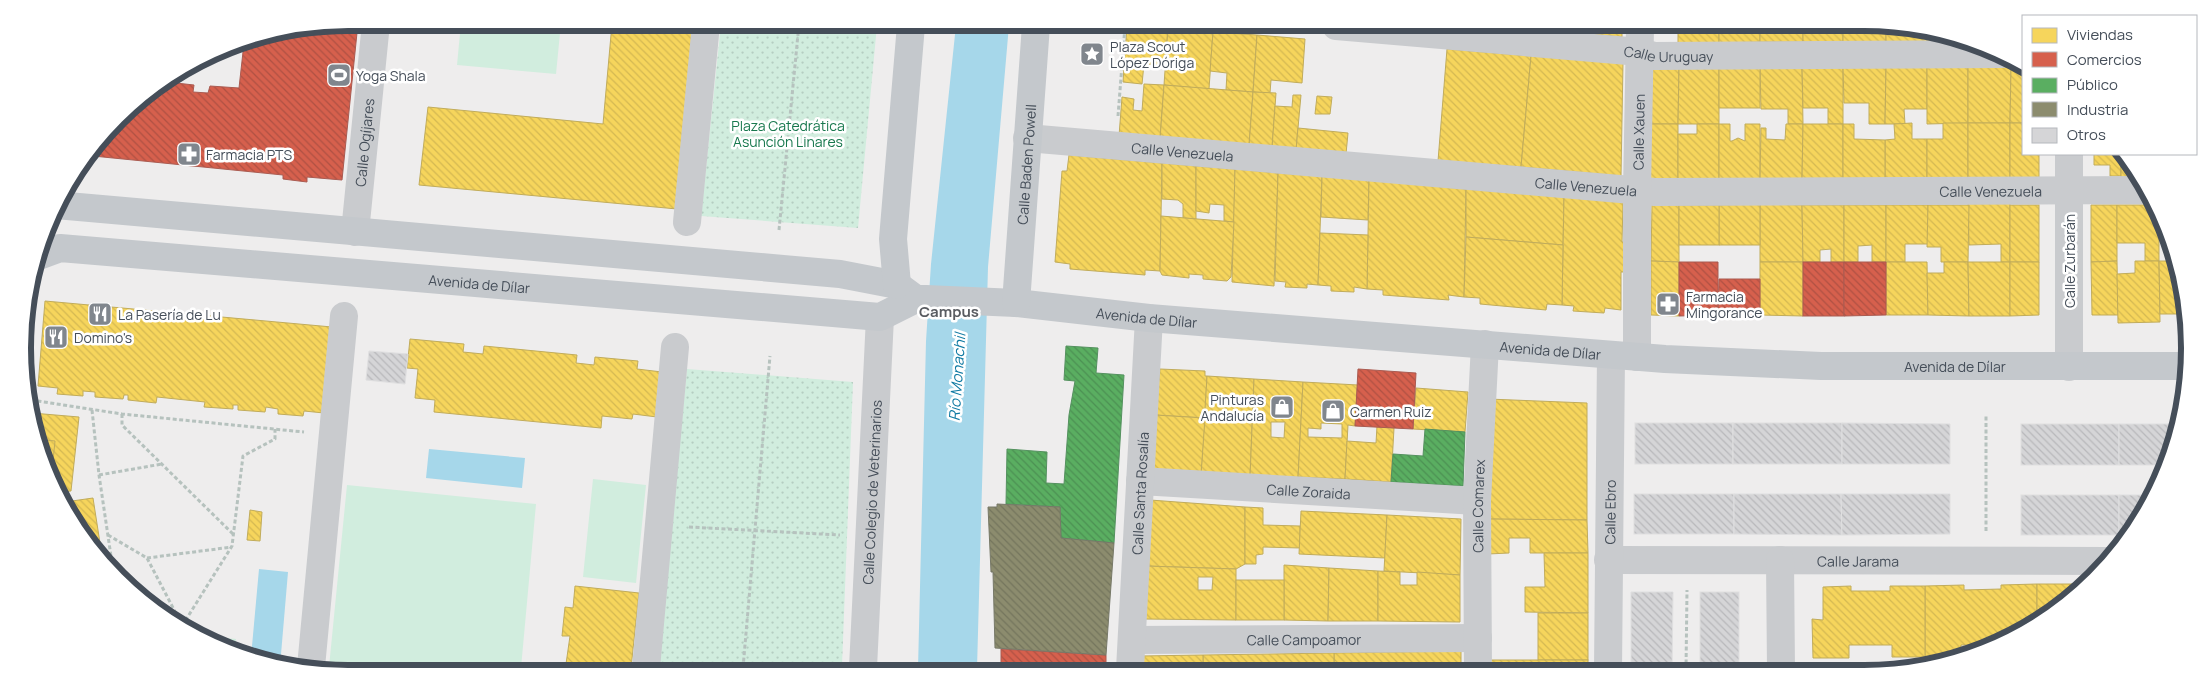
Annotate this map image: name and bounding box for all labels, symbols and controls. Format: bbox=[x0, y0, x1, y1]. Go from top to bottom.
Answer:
legend bbox=[2022, 15, 2197, 155]
text: Viviendas bbox=[2067, 24, 2133, 45]
place label: Plaza Scout López Dóriga bbox=[1110, 37, 1194, 72]
place icon: Plaza Scout López Dóriga bbox=[1079, 41, 1105, 67]
street label: Calle Uruguay bbox=[1623, 41, 1714, 66]
text: Comercios bbox=[2067, 49, 2142, 70]
sports icon: Yoga Shala bbox=[326, 62, 352, 88]
place label: Yoga Shala bbox=[356, 66, 426, 85]
text: Público bbox=[2067, 74, 2118, 95]
street label: Calle Xauen bbox=[1628, 94, 1648, 170]
street label: Calle Ogíjares bbox=[350, 97, 378, 188]
text: Industria bbox=[2067, 99, 2128, 120]
street label: Calle Baden Powell bbox=[1012, 103, 1040, 225]
park label: Plaza Catedrática Asunción Linares bbox=[731, 116, 845, 151]
text: Otros bbox=[2067, 124, 2106, 145]
street label: Calle Venezuela bbox=[1131, 138, 1234, 165]
pharmacy icon: Farmacia PTS bbox=[176, 141, 202, 167]
place label: Farmacia PTS bbox=[206, 145, 292, 164]
street label: Calle Venezuela bbox=[1534, 172, 1638, 200]
street label: Calle Venezuela bbox=[1939, 181, 2042, 200]
street label: Calle Zurbarán bbox=[2060, 214, 2079, 308]
street label: Avenida de Dílar bbox=[428, 270, 531, 297]
place label: Farmacia Mingorance bbox=[1686, 287, 1762, 322]
pharmacy icon: Farmacia Mingorance bbox=[1655, 291, 1681, 317]
restaurant icon: La Pasería de Lu bbox=[87, 301, 113, 327]
district label: Campus bbox=[919, 301, 979, 322]
street label: Avenida de Dílar bbox=[1095, 303, 1198, 331]
place label: La Pasería de Lu bbox=[118, 305, 221, 324]
restaurant icon: Domino's bbox=[43, 324, 69, 350]
place label: Domino's bbox=[74, 328, 132, 347]
water label: Río Monachil bbox=[943, 330, 971, 422]
street label: Avenida de Dílar bbox=[1499, 336, 1602, 363]
street label: Avenida de Dílar bbox=[1904, 357, 2006, 376]
place label: Pinturas Andalucía bbox=[1201, 390, 1264, 425]
shop icon: Pinturas Andalucía bbox=[1269, 394, 1295, 420]
shop icon: Carmen Ruiz bbox=[1320, 398, 1346, 424]
street label: Calle Colegio de Veterinarios bbox=[858, 399, 885, 585]
place label: Carmen Ruiz bbox=[1350, 402, 1432, 421]
street label: Calle Santa Rosalía bbox=[1127, 431, 1152, 555]
street label: Calle Comarex bbox=[1467, 458, 1489, 553]
street label: Calle Zoraida bbox=[1266, 479, 1351, 503]
street label: Calle Ebro bbox=[1600, 479, 1619, 545]
street label: Calle Jarama bbox=[1817, 551, 1899, 570]
street label: Calle Campoamor bbox=[1247, 629, 1361, 649]

